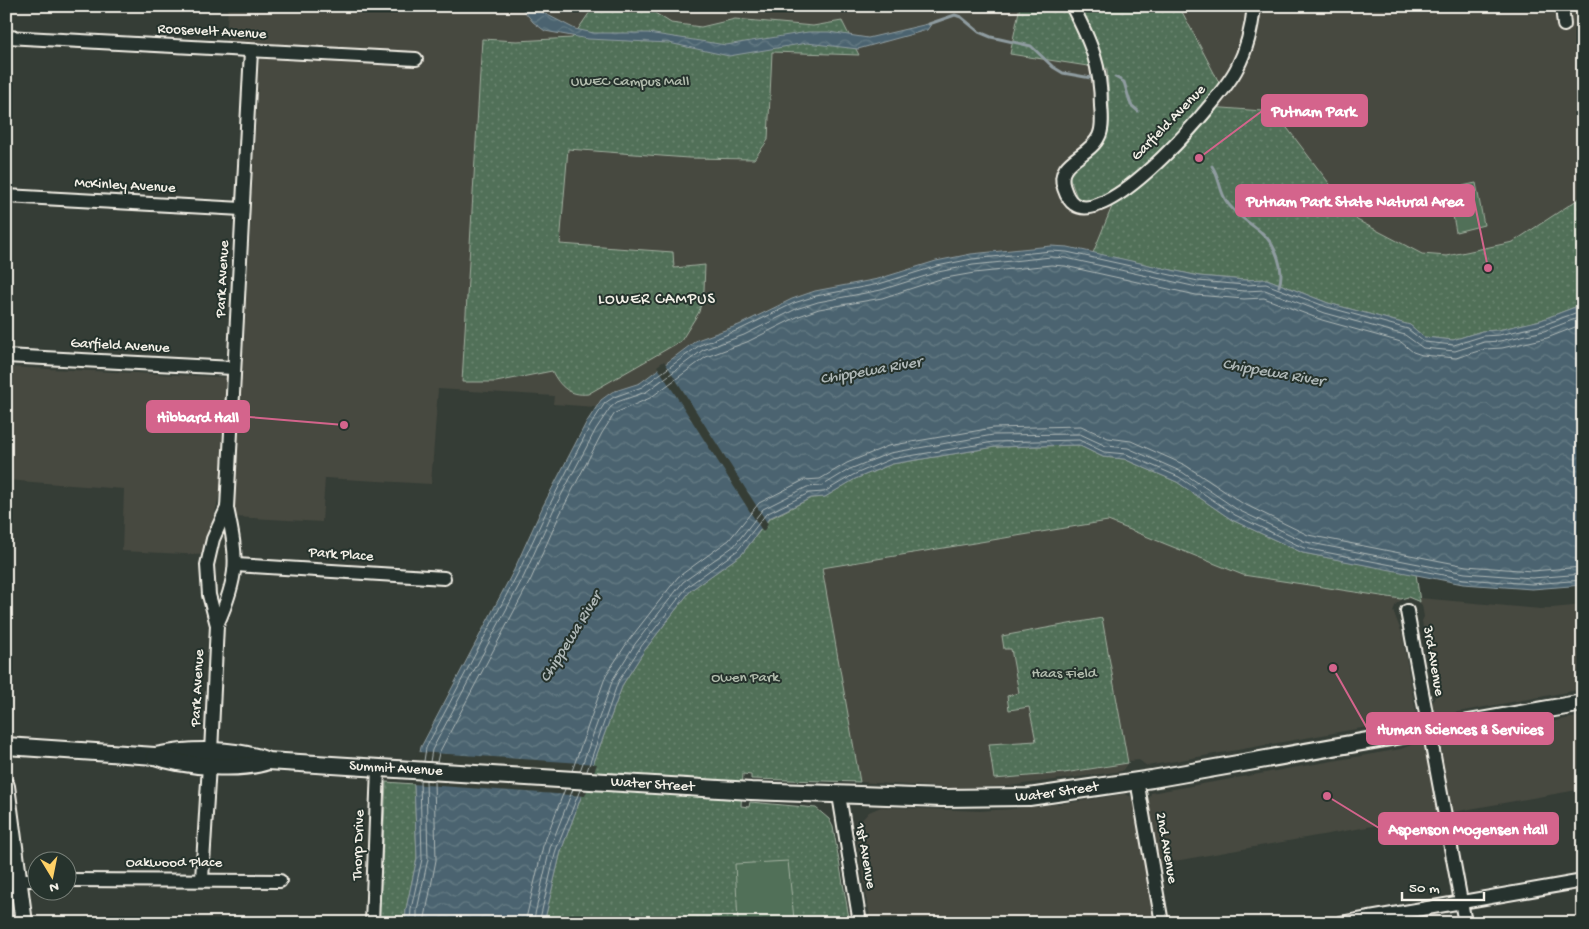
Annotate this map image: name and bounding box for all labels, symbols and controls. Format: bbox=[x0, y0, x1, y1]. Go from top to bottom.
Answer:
street label: Roosevelt Avenue bbox=[157, 20, 267, 44]
park label: UWEC Campus Mall bbox=[571, 73, 689, 91]
street label: Garfield Avenue bbox=[1128, 81, 1210, 165]
callout: Putnam Park bbox=[1262, 95, 1367, 126]
text: Putnam Park bbox=[1270, 104, 1358, 123]
street label: McKinley Avenue bbox=[74, 174, 176, 198]
callout: Putnam Park State Natural Area bbox=[1236, 185, 1474, 216]
text: Putnam Park State Natural Area bbox=[1245, 194, 1465, 213]
street label: Park Avenue bbox=[212, 240, 234, 319]
district label: LOWER CAMPUS bbox=[598, 291, 716, 310]
street label: Garfield Avenue bbox=[70, 334, 170, 358]
water label: Chippewa River bbox=[819, 353, 926, 390]
water label: Chippewa River bbox=[1221, 356, 1328, 393]
callout: Hibbard Hall bbox=[147, 401, 249, 432]
text: Hibbard Hall bbox=[157, 410, 240, 429]
street label: Park Place bbox=[307, 544, 374, 566]
water label: Chippewa River bbox=[537, 587, 609, 687]
street label: 3rd Avenue bbox=[1418, 624, 1448, 698]
street label: Park Avenue bbox=[187, 649, 209, 728]
park label: Haas Field bbox=[1031, 665, 1098, 683]
park label: Owen Park bbox=[711, 669, 780, 687]
callout: Human Sciences & Services bbox=[1367, 713, 1553, 744]
text: Human Sciences & Services bbox=[1377, 722, 1544, 741]
street label: Summit Avenue bbox=[349, 757, 443, 781]
street label: Water Street bbox=[610, 773, 697, 797]
street label: Water Street bbox=[1015, 778, 1101, 806]
street label: Thorp Drive bbox=[349, 809, 369, 882]
street label: 2nd Avenue bbox=[1151, 811, 1181, 885]
callout: Aspenson Mogensen Hall bbox=[1379, 813, 1558, 844]
street label: 1st Avenue bbox=[850, 821, 880, 890]
text: Aspenson Mogensen Hall bbox=[1387, 822, 1548, 841]
north arrow bbox=[28, 852, 78, 902]
street label: Oakwood Place bbox=[126, 854, 222, 872]
scale bar bbox=[1402, 869, 1484, 901]
text: N bbox=[48, 877, 60, 896]
text: 50 m bbox=[1409, 880, 1440, 898]

